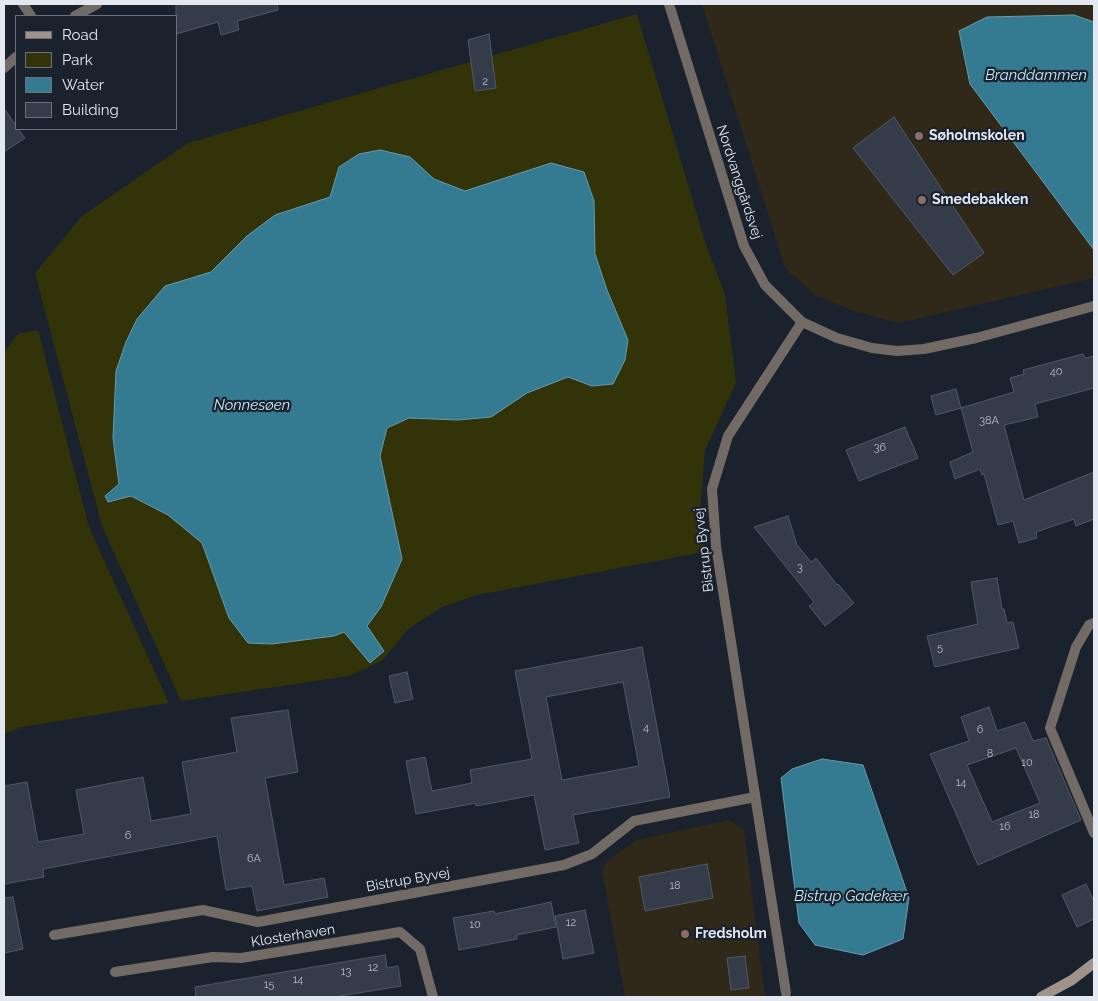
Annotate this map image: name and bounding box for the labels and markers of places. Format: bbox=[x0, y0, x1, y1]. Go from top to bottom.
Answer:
place label: Søholmskolen bbox=[929, 128, 1025, 144]
marker: Søholmskolen bbox=[913, 130, 925, 142]
place label: Smedebakken bbox=[932, 192, 1028, 208]
marker: Smedebakken bbox=[916, 194, 928, 206]
place label: Fredsholm bbox=[695, 926, 767, 942]
marker: Fredsholm bbox=[679, 928, 691, 940]

